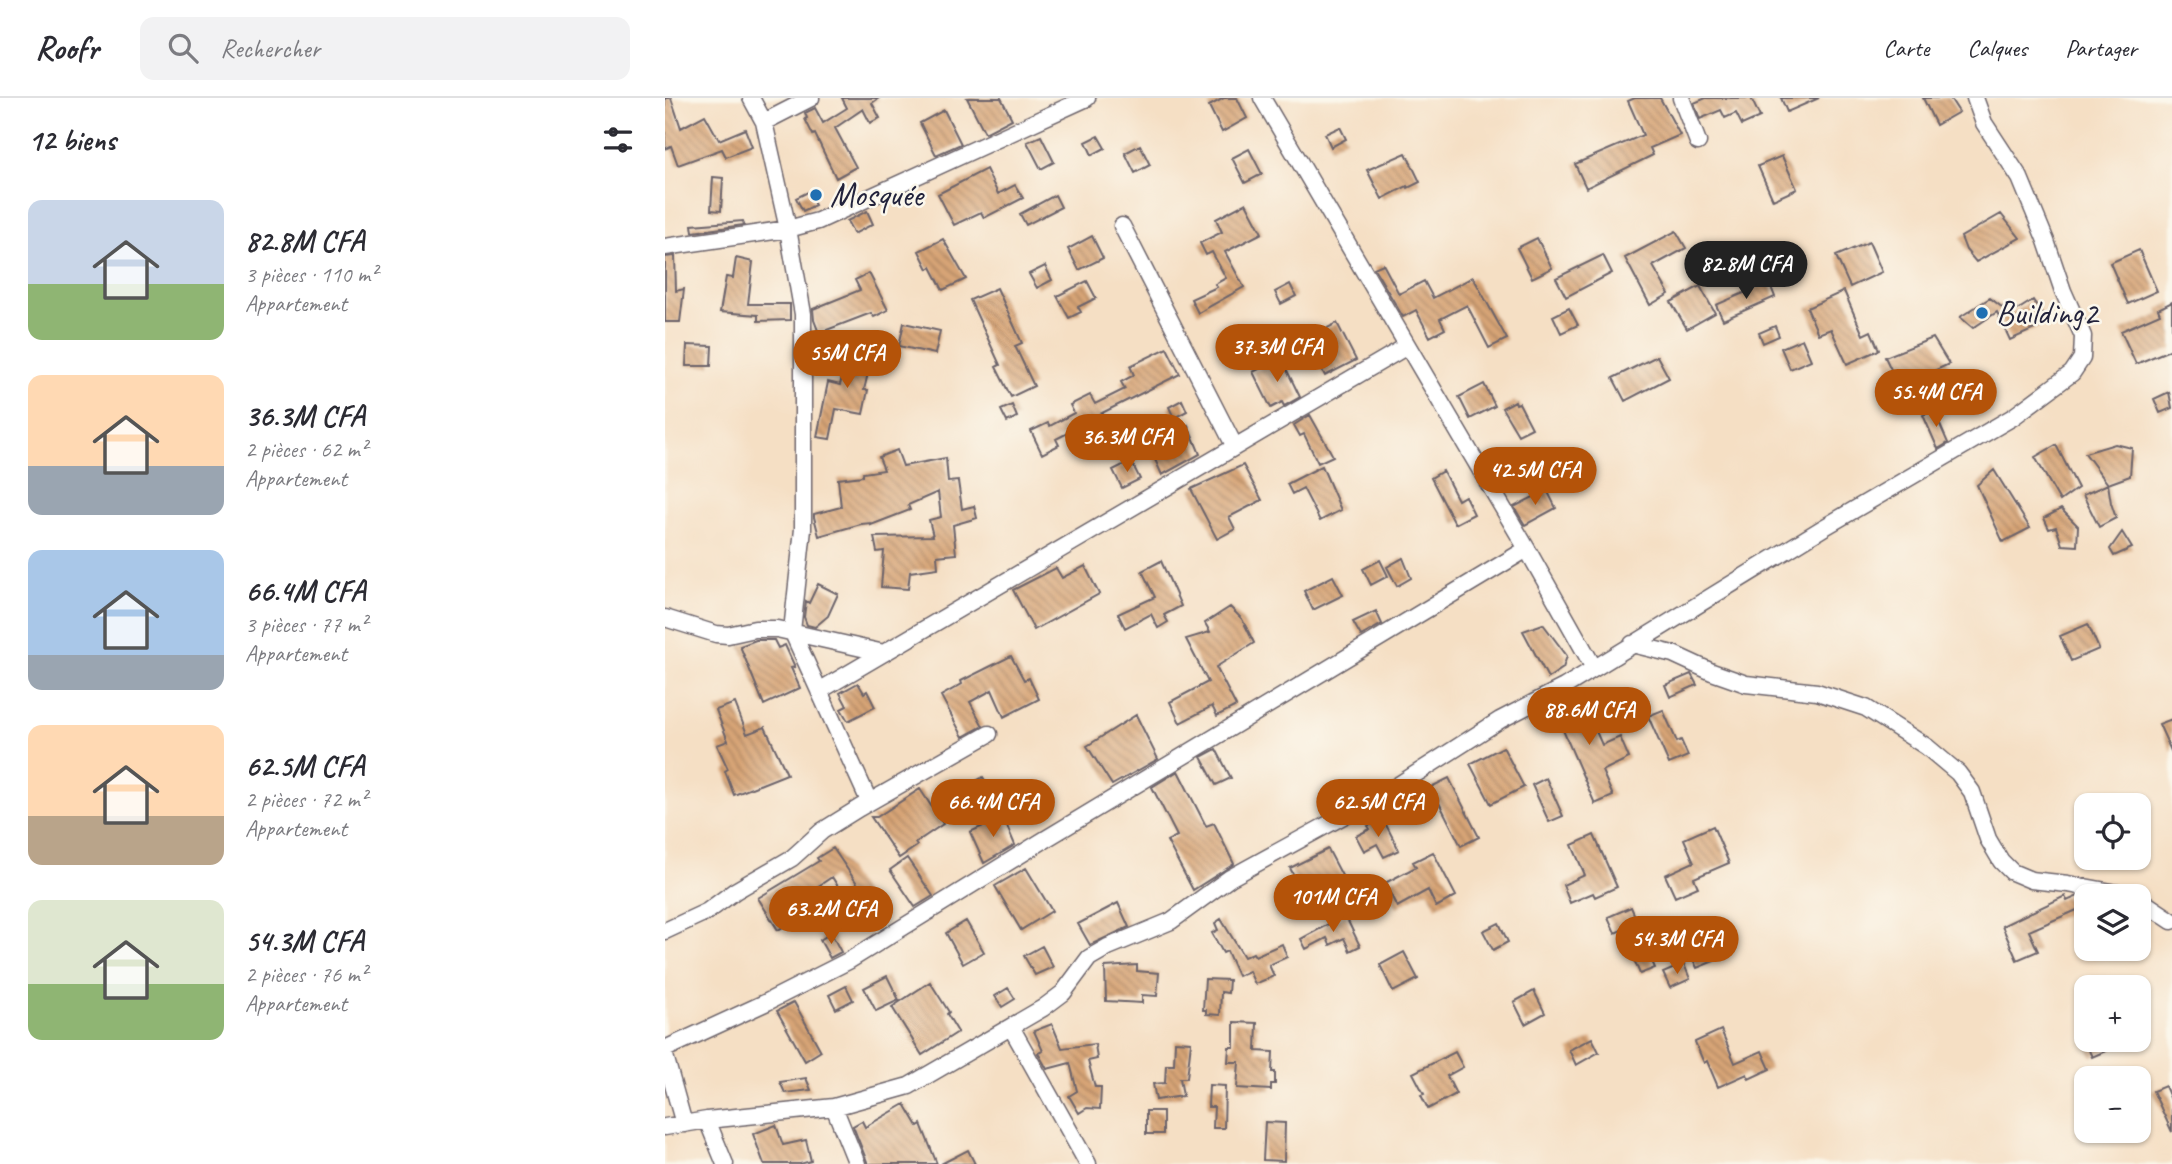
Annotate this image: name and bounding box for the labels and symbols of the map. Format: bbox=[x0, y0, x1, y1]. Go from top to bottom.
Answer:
place label: Mosquée bbox=[830, 174, 925, 216]
marker: Mosquée bbox=[808, 187, 824, 203]
pin: 82.8M CFA bbox=[1666, 242, 1826, 301]
place label: Building2 bbox=[1996, 292, 2101, 334]
marker: Building2 bbox=[1974, 305, 1990, 321]
pin: 37.3M CFA bbox=[1197, 324, 1357, 384]
pin: 55M CFA bbox=[782, 330, 912, 390]
pin: 55.4M CFA bbox=[1856, 370, 2016, 429]
pin: 36.3M CFA bbox=[1047, 414, 1207, 474]
pin: 42.5M CFA bbox=[1455, 448, 1615, 507]
pin: 88.6M CFA bbox=[1509, 688, 1669, 747]
pin: 66.4M CFA bbox=[913, 780, 1073, 839]
pin: 62.5M CFA bbox=[1298, 780, 1458, 839]
pin: 101M CFA bbox=[1261, 874, 1405, 934]
pin: 63.2M CFA bbox=[751, 886, 911, 946]
pin: 54.3M CFA bbox=[1597, 916, 1757, 976]

